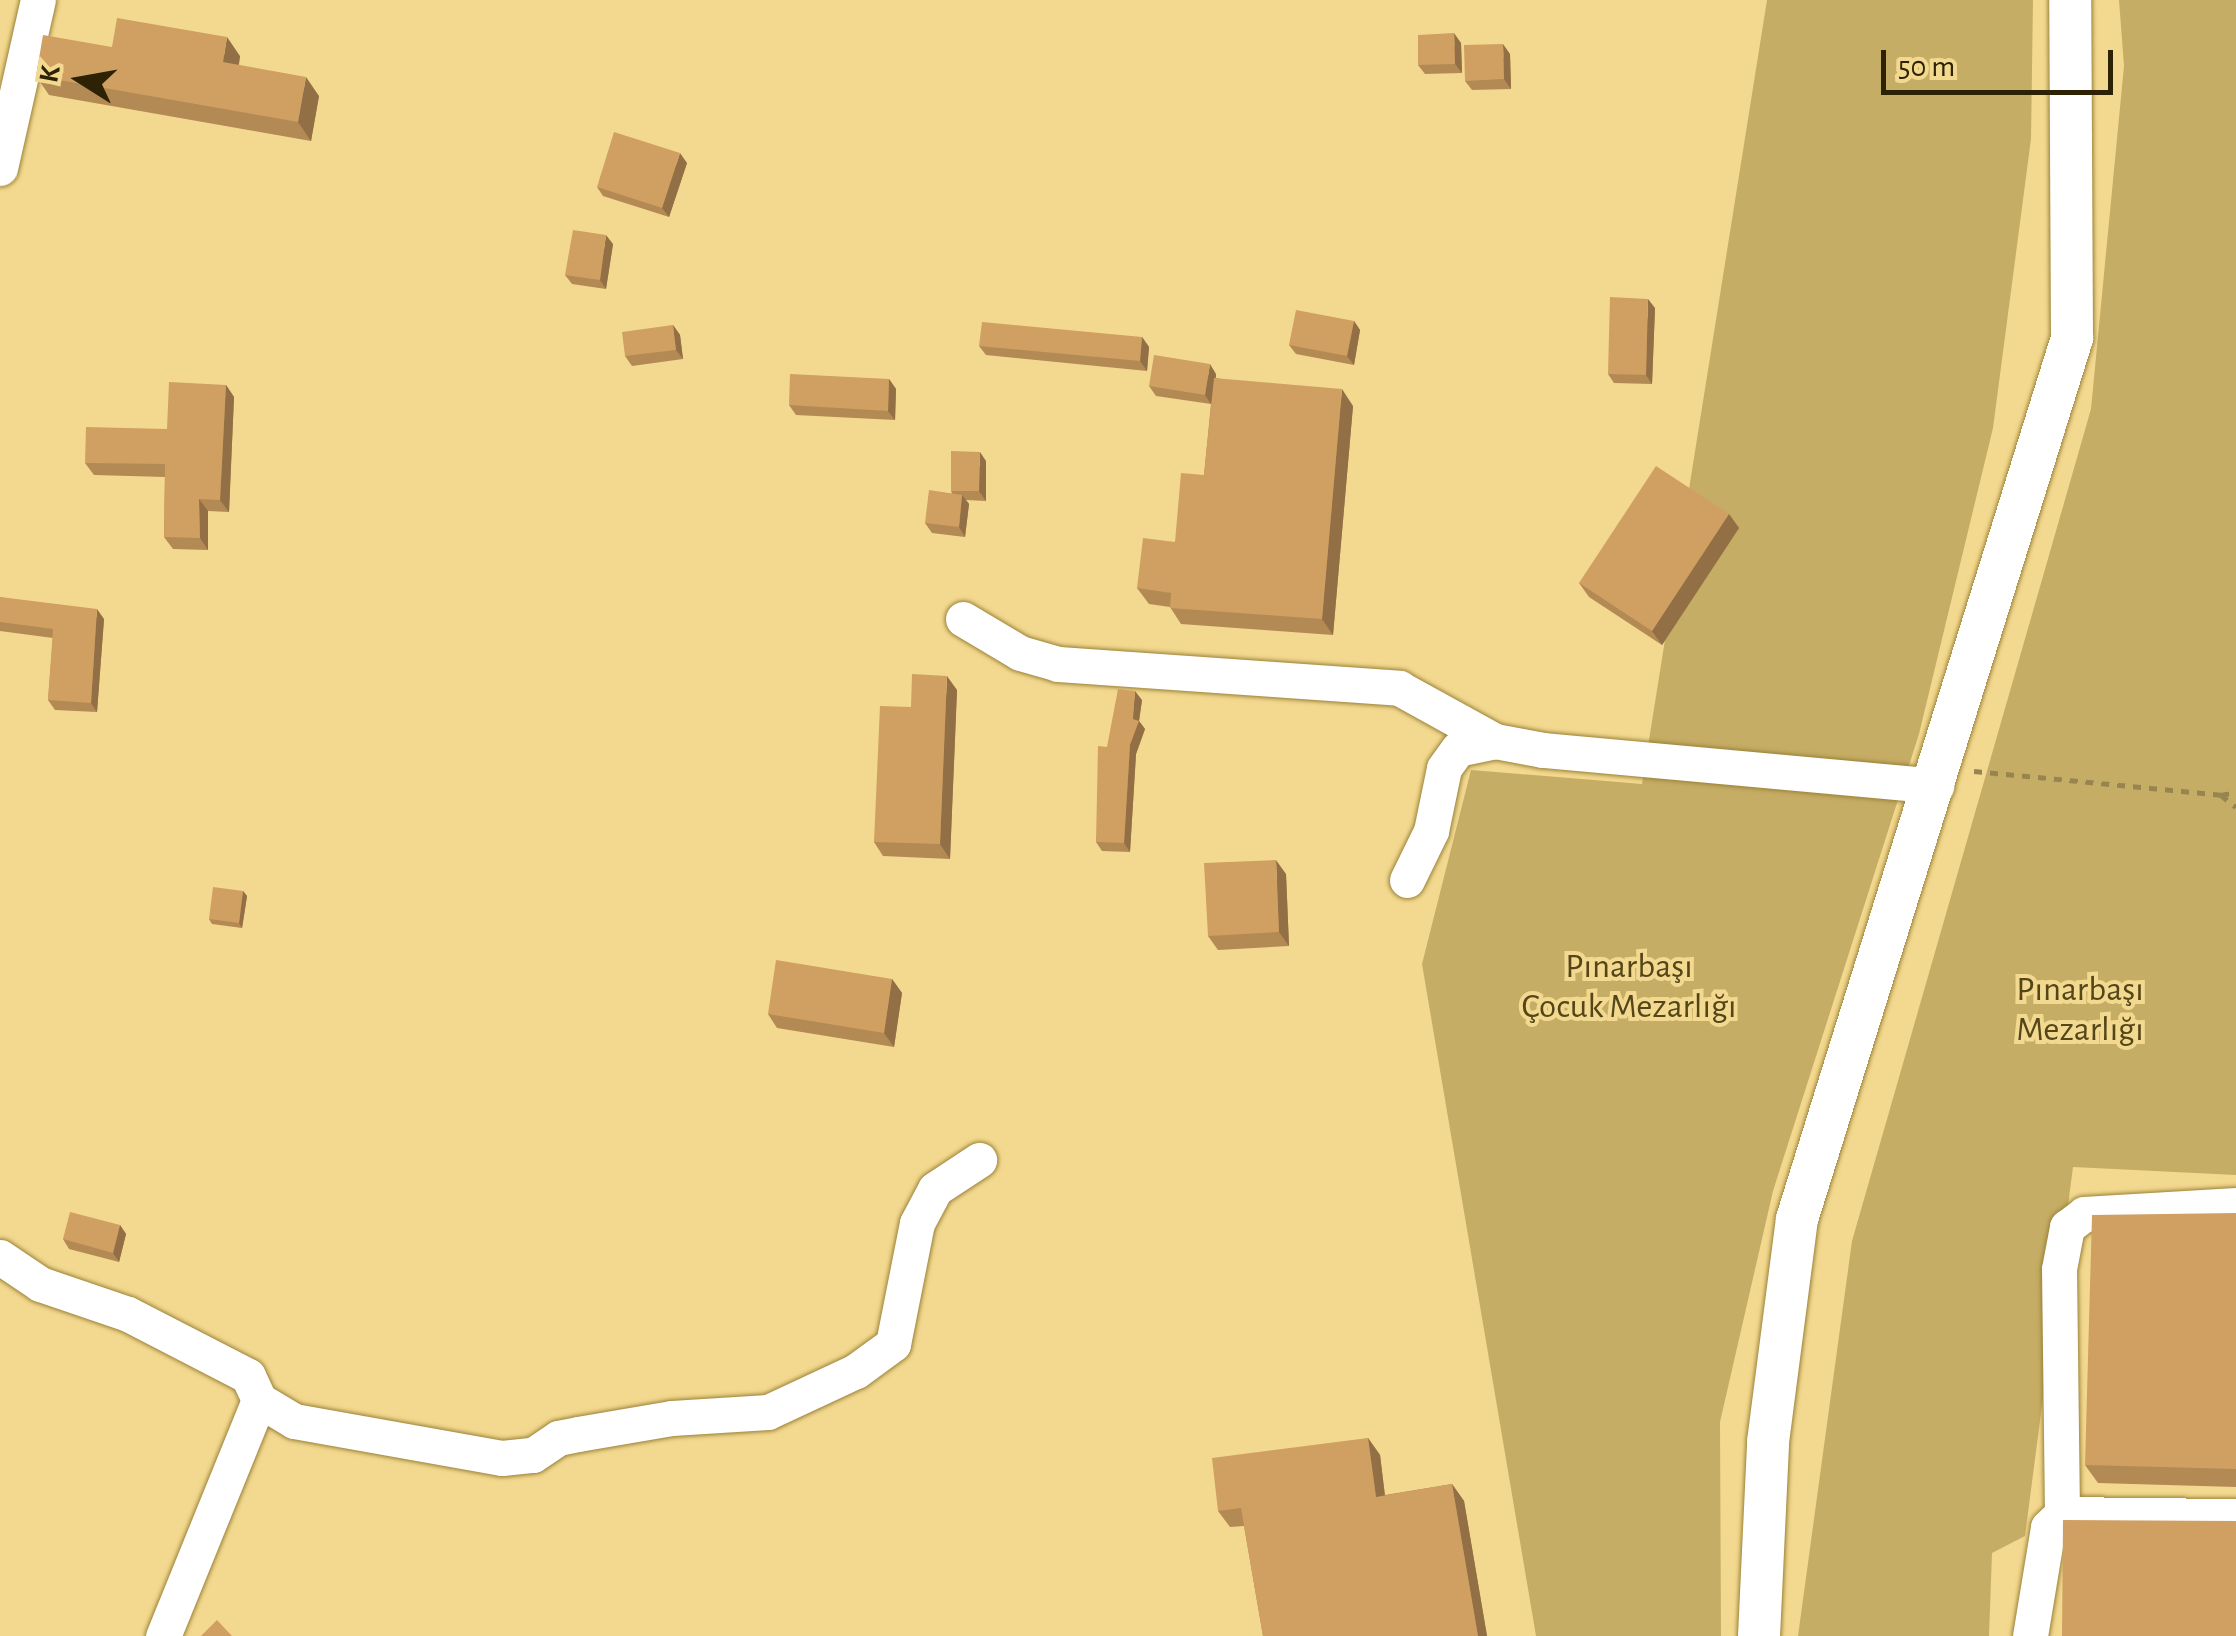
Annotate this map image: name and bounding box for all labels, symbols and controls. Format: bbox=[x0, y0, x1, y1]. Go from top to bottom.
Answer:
north arrow bbox=[30, 30, 130, 130]
scale bar bbox=[1886, 30, 2118, 92]
text: 50 m bbox=[1898, 52, 1955, 82]
text: K bbox=[35, 64, 66, 85]
park label: Pınarbaşı Çocuk Mezarlığı bbox=[1521, 946, 1737, 1028]
park label: Pınarbaşı Mezarlığı bbox=[2016, 969, 2144, 1051]

